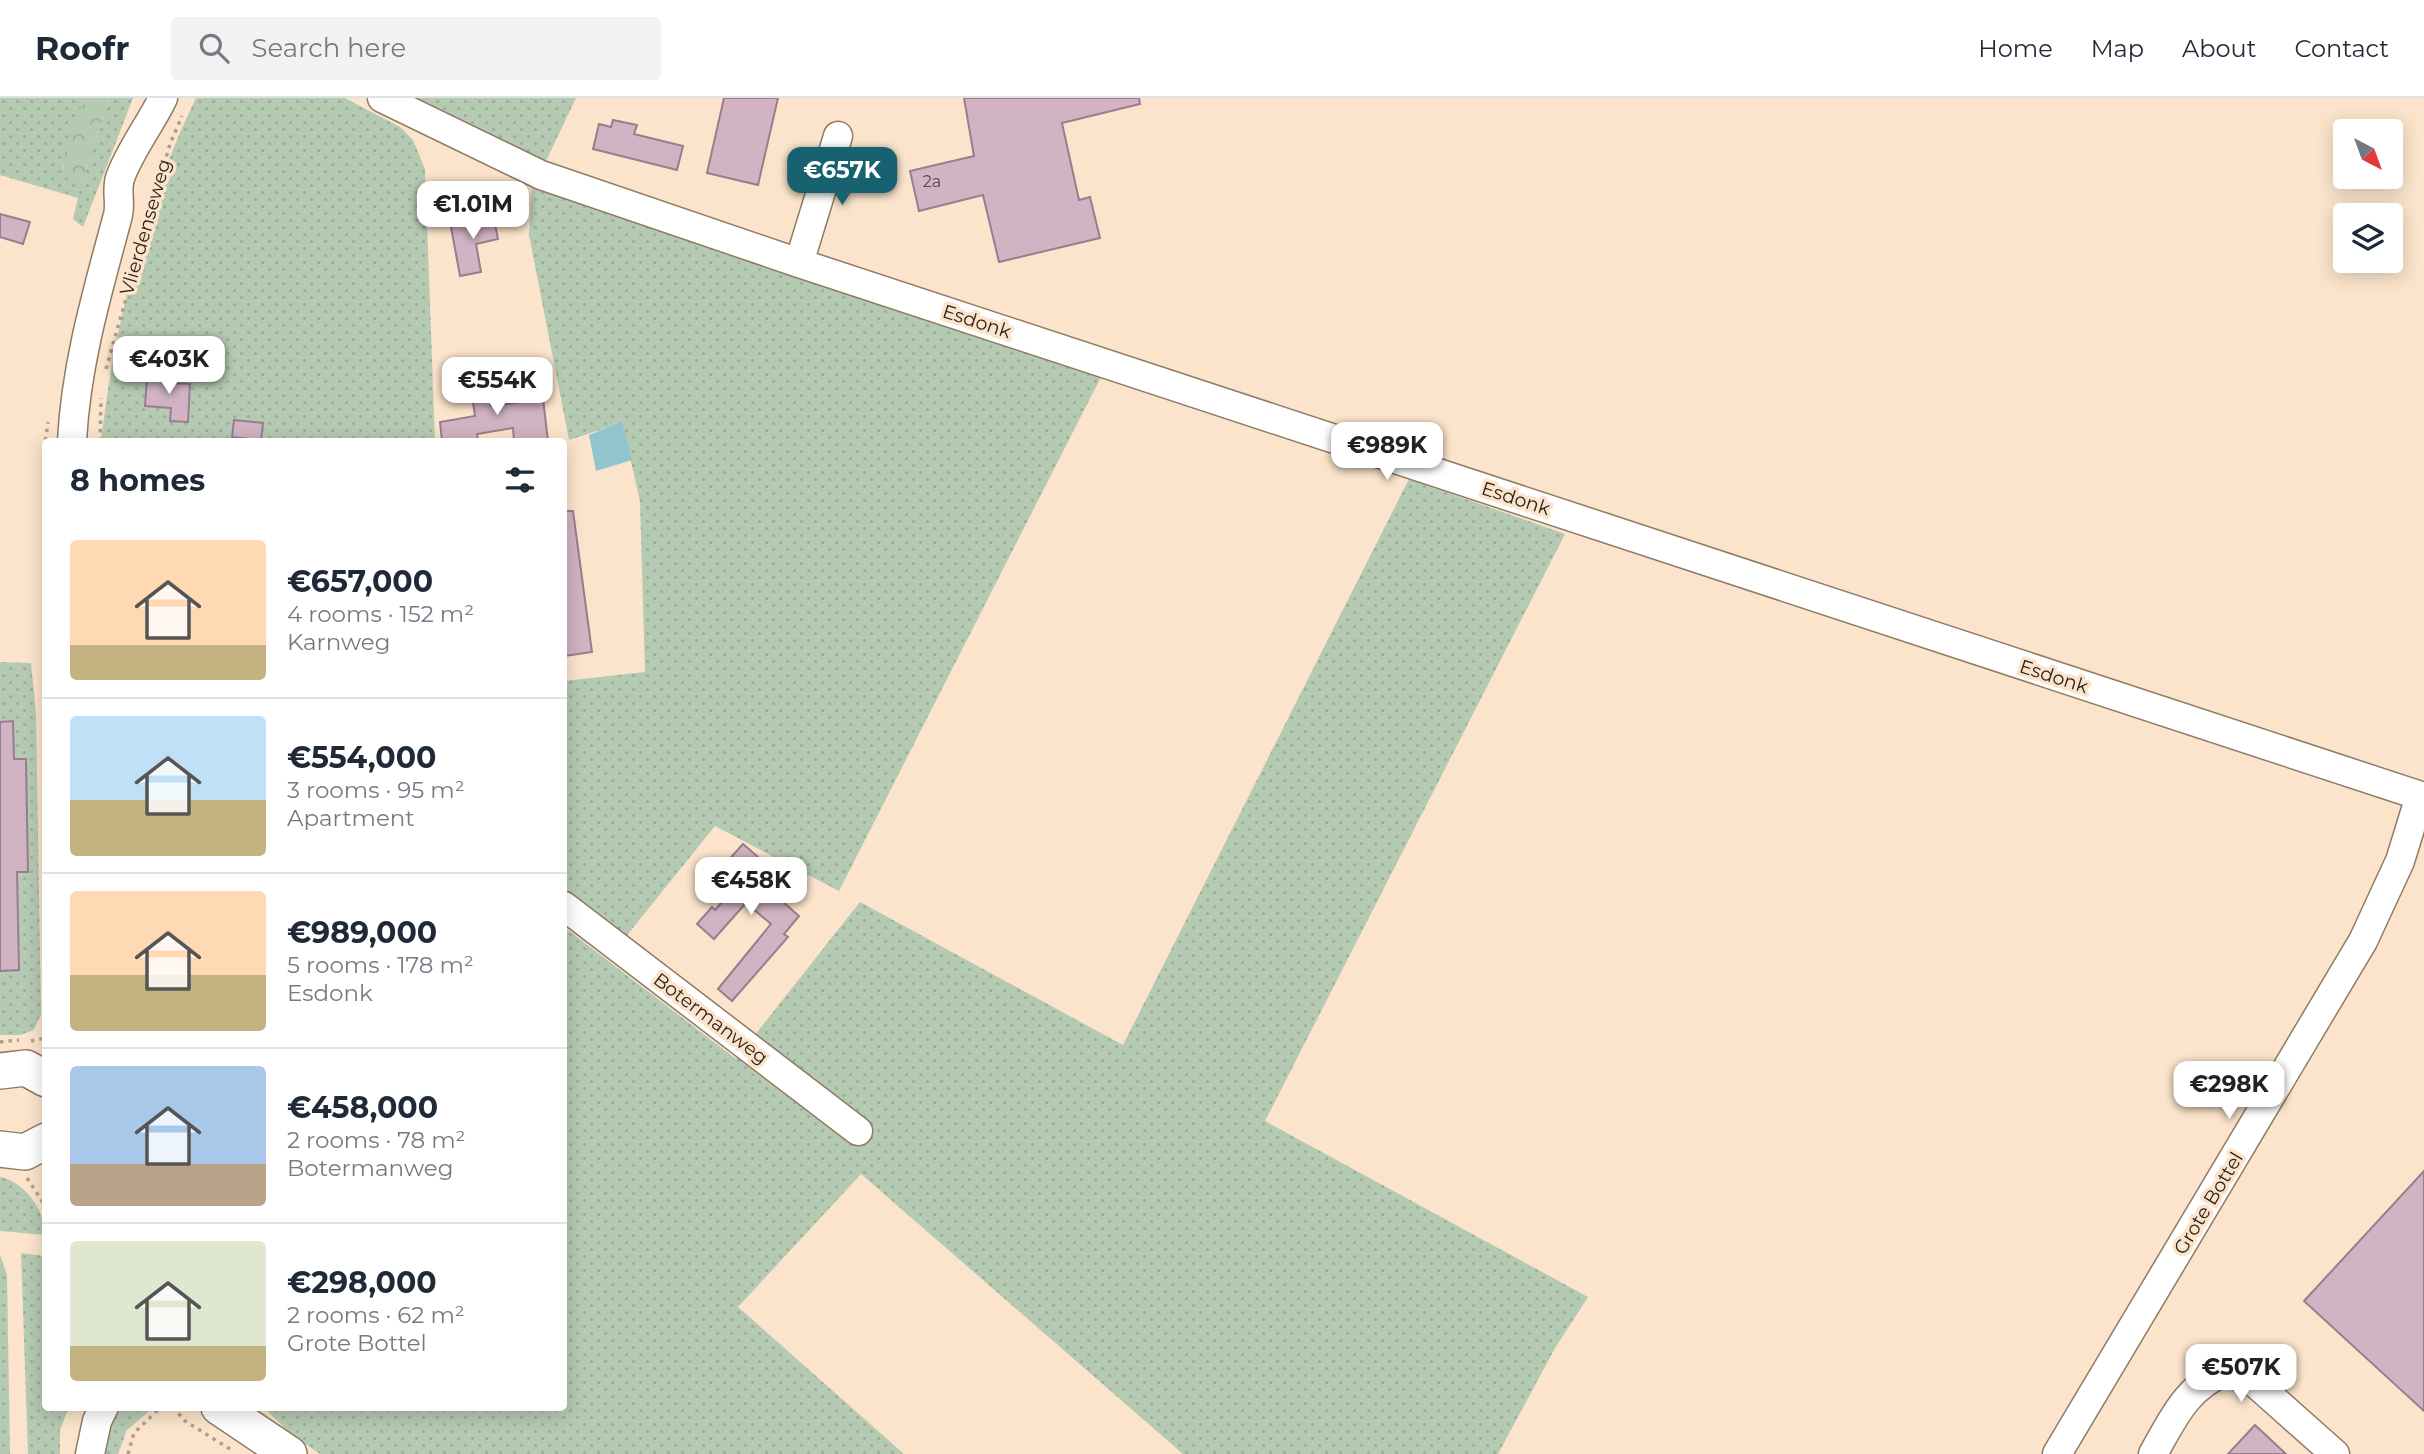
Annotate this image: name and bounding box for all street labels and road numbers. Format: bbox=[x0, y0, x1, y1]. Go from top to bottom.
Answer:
street label: Vlierdenseweg bbox=[115, 156, 176, 298]
street label: Esdonk bbox=[940, 300, 1015, 344]
street label: Esdonk bbox=[1479, 477, 1554, 521]
street label: Esdonk bbox=[2017, 655, 2092, 699]
street label: Botermanweg bbox=[649, 968, 773, 1069]
street label: Grote Bottel bbox=[2169, 1148, 2248, 1259]

